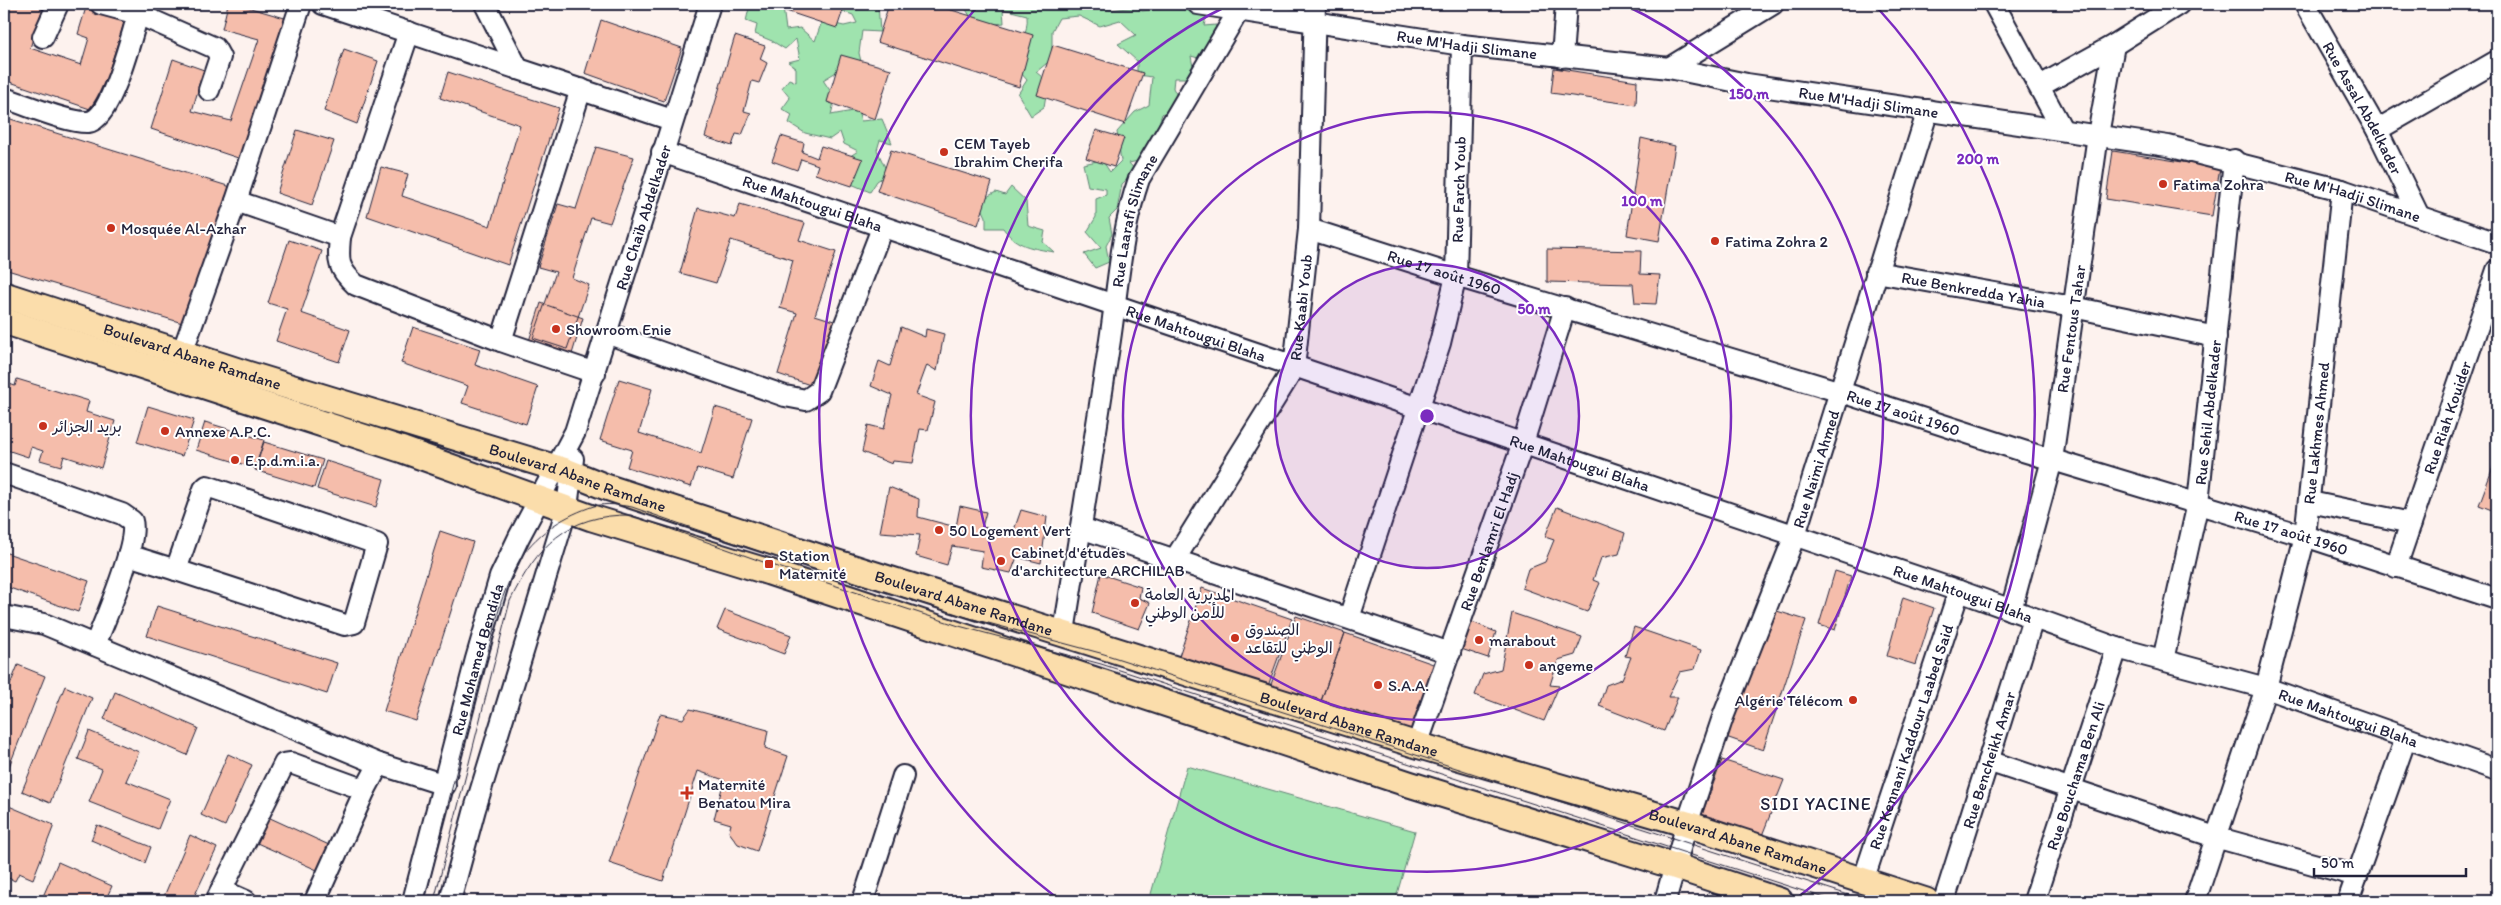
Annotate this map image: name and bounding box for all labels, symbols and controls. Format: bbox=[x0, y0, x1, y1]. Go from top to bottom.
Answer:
street label: Rue M'Hadji Slimane bbox=[1395, 26, 1538, 63]
street label: Rue Assal Abdelkader bbox=[2318, 38, 2407, 178]
street label: Rue M'Hadji Slimane bbox=[1797, 83, 1940, 122]
text: 150 m bbox=[1729, 85, 1769, 103]
place label: CEM Tayeb Ibrahim Cherifa bbox=[954, 134, 1063, 171]
street label: Rue Farch Youb bbox=[1448, 136, 1470, 243]
street label: Rue Chaïb Abdelkader bbox=[611, 142, 675, 292]
marker: CEM Tayeb Ibrahim Cherifa bbox=[938, 146, 950, 158]
street label: Rue Laarafi Slimane bbox=[1108, 150, 1162, 289]
text: 200 m bbox=[1957, 150, 2000, 168]
street label: Rue M'Hadji Slimane bbox=[2283, 167, 2423, 226]
street label: Rue Mahtougui Blaha bbox=[740, 171, 886, 236]
place label: Fatima Zohra bbox=[2173, 175, 2264, 194]
marker: Fatima Zohra bbox=[2157, 178, 2169, 190]
text: 100 m bbox=[1621, 192, 1663, 210]
place label: Mosquée Al-Azhar bbox=[121, 219, 247, 238]
marker: Mosquée Al-Azhar bbox=[105, 222, 117, 234]
place label: Fatima Zohra 2 bbox=[1725, 232, 1828, 251]
marker: Fatima Zohra 2 bbox=[1709, 235, 1721, 247]
street label: Rue 17 août 1960 bbox=[1385, 246, 1503, 299]
street label: Rue Kaabi Youb bbox=[1286, 253, 1316, 362]
street label: Rue Fentous Tahar bbox=[2053, 264, 2089, 394]
street label: Rue Benkredda Yahia bbox=[1900, 268, 2047, 312]
text: 50 m bbox=[1517, 300, 1551, 318]
street label: Rue Mahtougui Blaha bbox=[1124, 301, 1269, 366]
street label: Boulevard Abane Ramdane bbox=[101, 319, 284, 394]
place label: Showroom Enie bbox=[566, 320, 671, 339]
marker: Showroom Enie bbox=[550, 323, 562, 335]
street label: Rue Sehil Abdelkader bbox=[2191, 339, 2225, 486]
street label: Rue Riah Kouider bbox=[2419, 358, 2476, 477]
street label: Rue Lakhmes Ahmed bbox=[2299, 361, 2334, 505]
street label: Rue 17 août 1960 bbox=[1844, 385, 1962, 440]
centre of rings bbox=[1418, 407, 1436, 425]
street label: Rue Naïmi Ahmed bbox=[1789, 408, 1844, 530]
place label: بريد الجزائر bbox=[51, 417, 122, 436]
marker: بريد الجزائر bbox=[37, 420, 49, 432]
place label: Annexe A.P.C. bbox=[175, 422, 271, 441]
marker: Annexe A.P.C. bbox=[159, 425, 171, 437]
street label: Rue Mahtougui Blaha bbox=[1507, 431, 1653, 496]
street label: Boulevard Abane Ramdane bbox=[487, 439, 669, 516]
place label: E.p.d.m.i.a. bbox=[245, 451, 320, 470]
marker: E.p.d.m.i.a. bbox=[229, 454, 241, 466]
street label: Rue Benlamri El Hadj bbox=[1456, 469, 1522, 613]
street label: Rue 17 août 1960 bbox=[2232, 506, 2350, 559]
place label: 50 Logement Vert bbox=[949, 521, 1071, 540]
marker: 50 Logement Vert bbox=[933, 524, 945, 536]
place label: Cabinet d'études d'architecture ARCHILAB bbox=[1011, 543, 1185, 580]
place label: Station Maternité bbox=[779, 546, 846, 583]
marker: Cabinet d'études d'architecture ARCHILAB bbox=[995, 555, 1007, 567]
marker: Station Maternité bbox=[763, 558, 775, 570]
street label: Rue Mahtougui Blaha bbox=[1891, 560, 2036, 627]
street label: Boulevard Abane Ramdane bbox=[872, 566, 1055, 640]
street label: Rue Mohamed Bendida bbox=[448, 581, 508, 738]
place label: المديرية العامة للأمن الوطني bbox=[1145, 585, 1235, 627]
marker: المديرية العامة للأمن الوطني bbox=[1129, 597, 1141, 609]
place label: الصندوق الوطني للتقاعد bbox=[1245, 620, 1333, 662]
street label: Rue Kennani Kaddour Laabed Said bbox=[1865, 622, 1957, 852]
place label: marabout bbox=[1489, 631, 1556, 650]
marker: الصندوق الوطني للتقاعد bbox=[1229, 632, 1241, 644]
marker: marabout bbox=[1473, 634, 1485, 646]
place label: angeme bbox=[1539, 656, 1594, 675]
marker: angeme bbox=[1523, 659, 1535, 671]
place label: S.A.A. bbox=[1388, 676, 1429, 695]
marker: S.A.A. bbox=[1372, 679, 1384, 691]
street label: Rue Mahtougui Blaha bbox=[2276, 684, 2421, 751]
street label: Boulevard Abane Ramdane bbox=[1258, 687, 1441, 761]
street label: Rue Bencheikh Amar bbox=[1958, 689, 2020, 831]
place label: Algérie Télécom bbox=[1735, 691, 1844, 710]
marker: Algérie Télécom bbox=[1847, 694, 1859, 706]
street label: Rue Bouchama Ben Ali bbox=[2042, 699, 2109, 853]
place label: Maternité Benatou Mira bbox=[698, 775, 791, 812]
marker: Maternité Benatou Mira bbox=[680, 786, 694, 800]
district label: SIDI YACINE bbox=[1760, 793, 1872, 815]
street label: Boulevard Abane Ramdane bbox=[1647, 804, 1829, 879]
scale bar bbox=[2314, 845, 2466, 877]
text: 50 m bbox=[2321, 854, 2354, 872]

